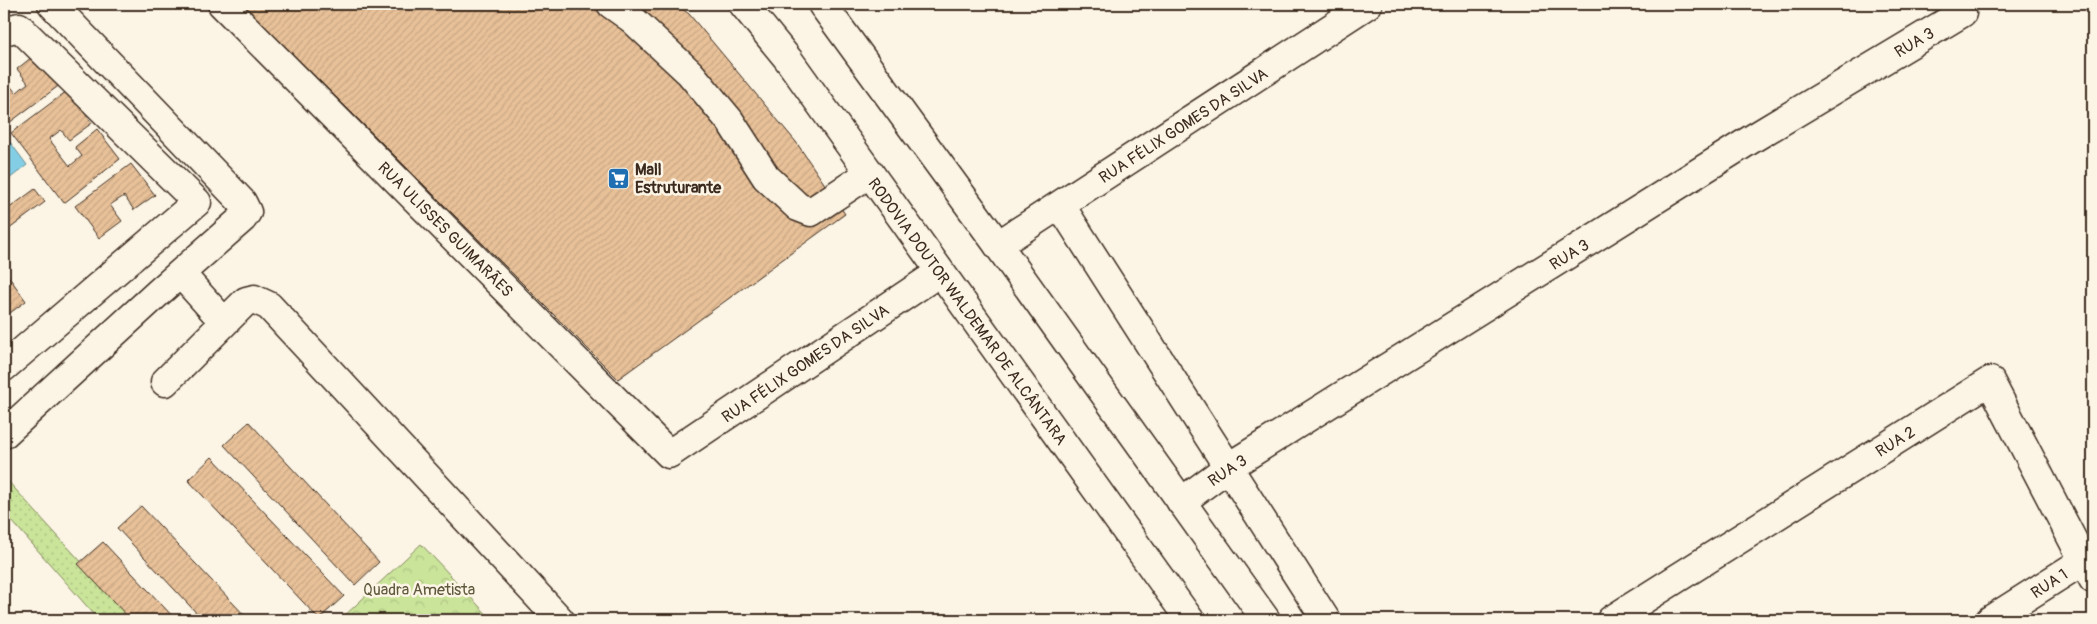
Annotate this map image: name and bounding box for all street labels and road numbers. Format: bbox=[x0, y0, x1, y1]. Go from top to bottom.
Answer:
street label: RUA 3 bbox=[1891, 23, 1938, 62]
street label: RUA FÉLIX GOMES DA SILVA bbox=[1095, 64, 1272, 188]
street label: RUA ULISSES GUIMARÃES bbox=[374, 158, 517, 301]
street label: RODOVIA DOUTOR WALDEMAR DE ALCÂNTARA bbox=[863, 174, 1071, 449]
street label: RUA 3 bbox=[1546, 235, 1593, 275]
street label: RUA FÉLIX GOMES DA SILVA bbox=[718, 300, 893, 427]
street label: RUA 2 bbox=[1872, 422, 1919, 462]
street label: RUA 3 bbox=[1204, 451, 1251, 491]
street label: RUA 1 bbox=[2027, 565, 2072, 603]

